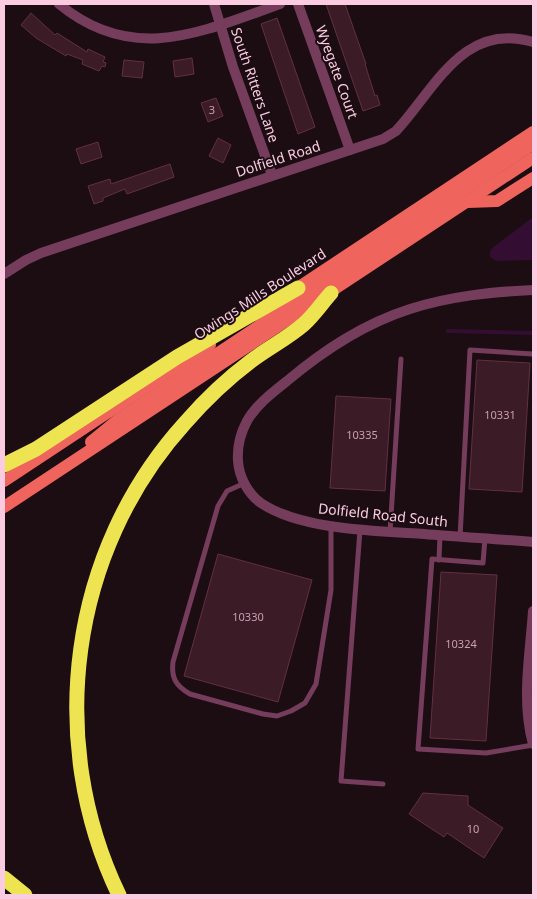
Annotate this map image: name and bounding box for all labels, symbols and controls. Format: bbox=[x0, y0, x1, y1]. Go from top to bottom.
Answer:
street label: Wyegate Court bbox=[312, 23, 363, 121]
street label: South Ritters Lane bbox=[227, 25, 284, 145]
house number: 3 bbox=[209, 102, 215, 117]
street label: Dolfield Road bbox=[233, 136, 323, 181]
street label: Owings Mills Boulevard bbox=[190, 244, 329, 343]
house number: 10331 bbox=[484, 407, 516, 422]
house number: 10335 bbox=[346, 427, 378, 442]
street label: Dolfield Road South bbox=[317, 498, 449, 531]
house number: 10330 bbox=[232, 609, 264, 624]
house number: 10324 bbox=[445, 636, 477, 651]
house number: 10 bbox=[467, 821, 479, 836]

